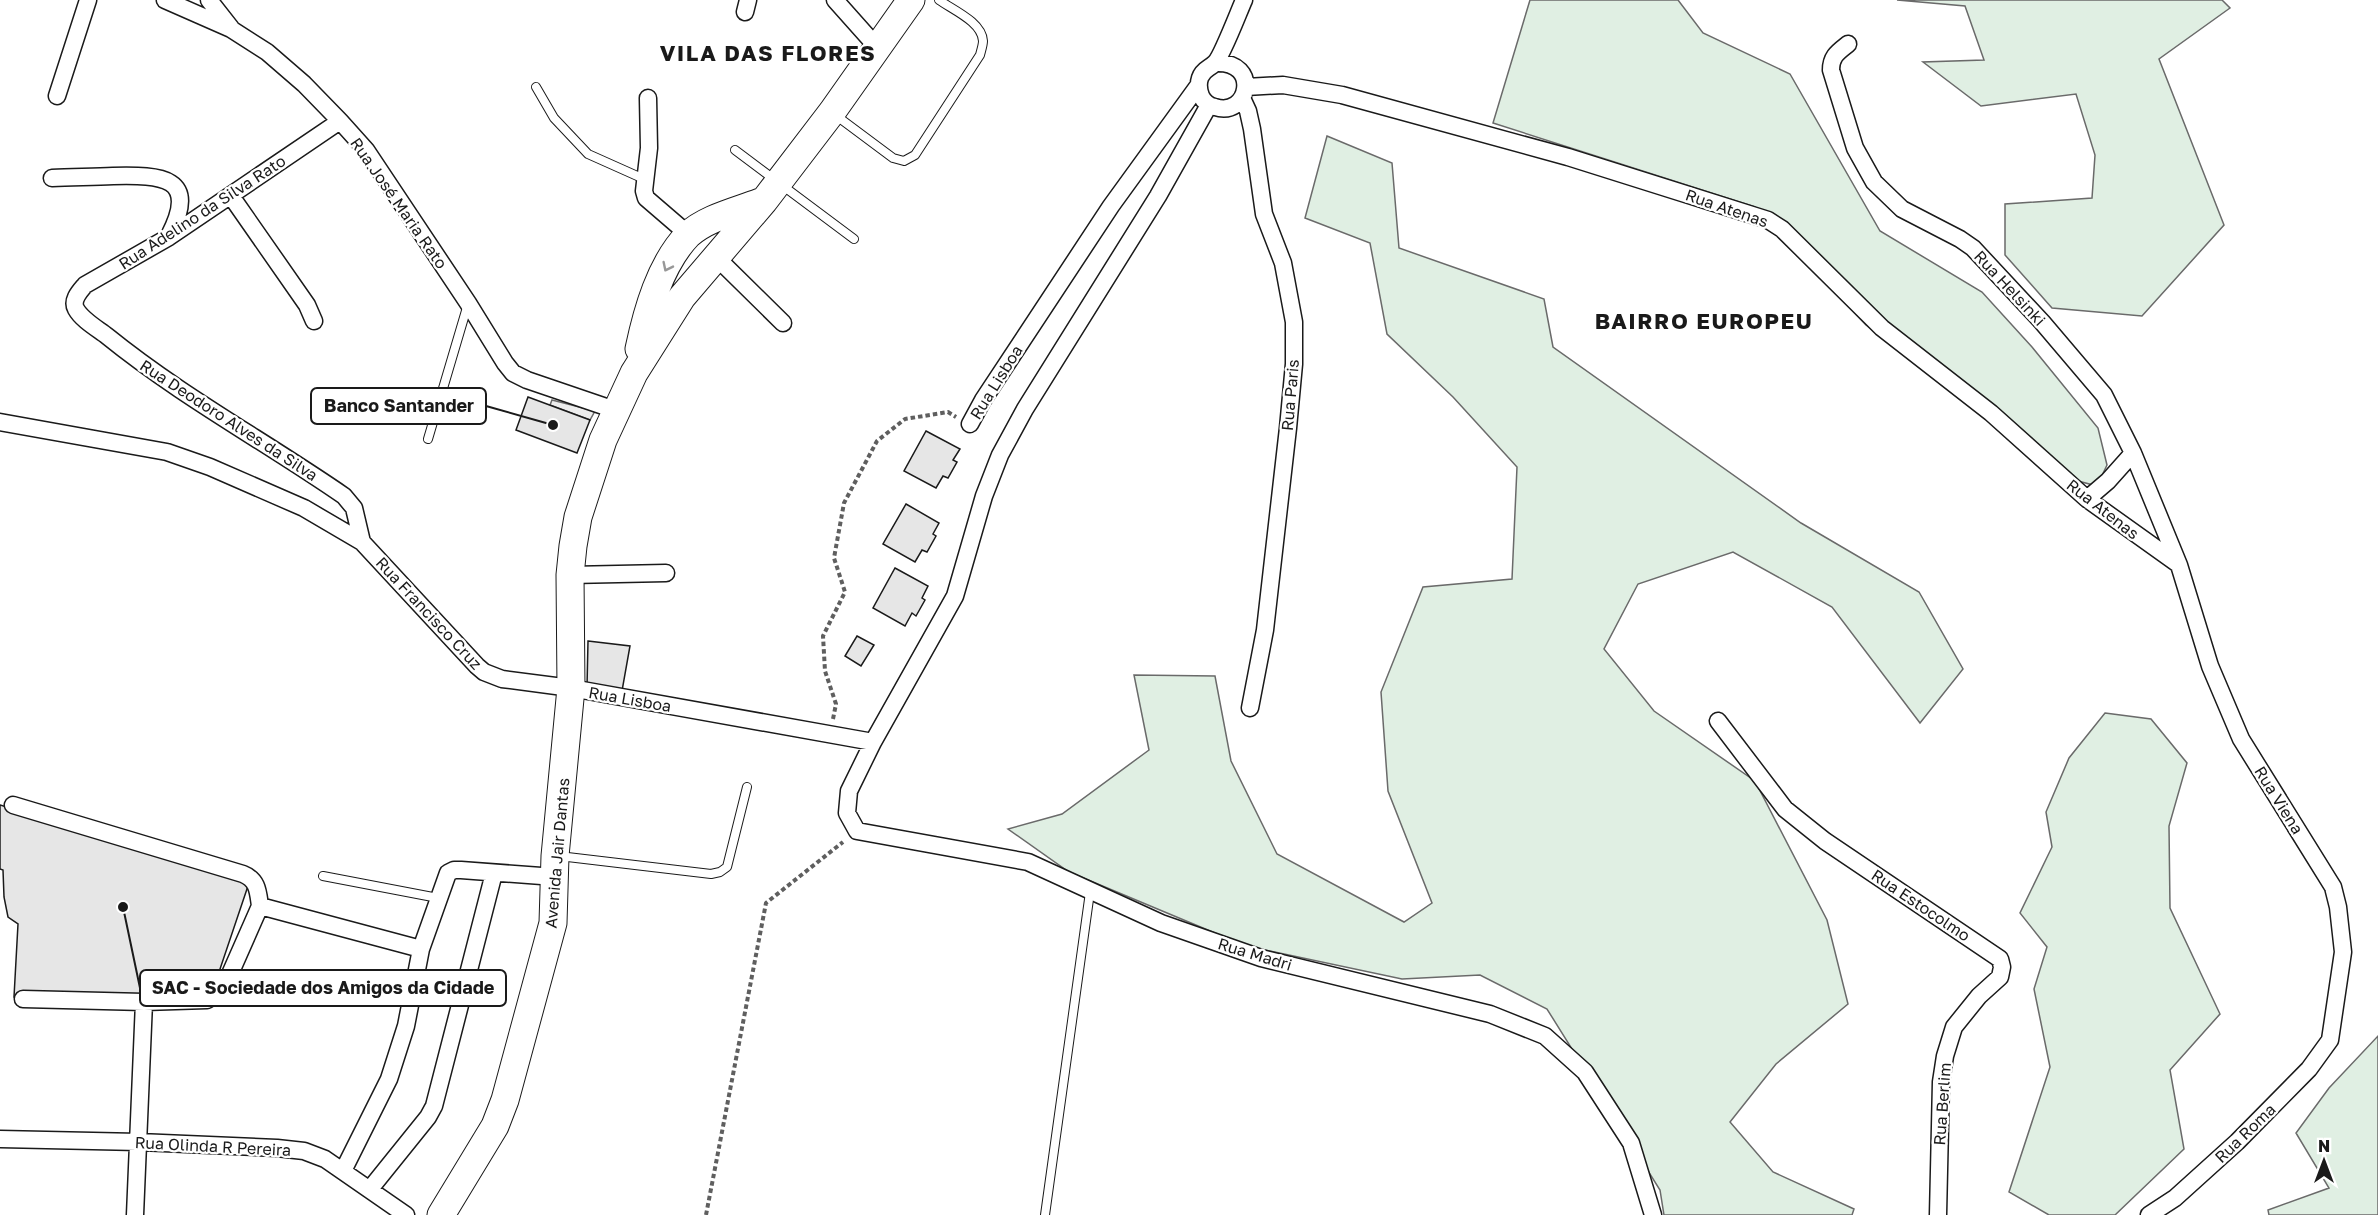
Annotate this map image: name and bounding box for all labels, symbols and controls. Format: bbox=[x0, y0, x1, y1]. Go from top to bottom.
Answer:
district label: VILA DAS FLORES bbox=[660, 39, 876, 66]
street label: Rua José Maria Rato bbox=[346, 134, 452, 272]
street label: Rua Adelino da Silva Rato bbox=[115, 150, 289, 274]
street label: Rua Atenas bbox=[1683, 184, 1771, 232]
street label: Rua Helsinki bbox=[1970, 246, 2050, 330]
one-way arrow bbox=[663, 261, 675, 272]
district label: BAIRRO EUROPEU bbox=[1595, 307, 1813, 334]
street label: Rua Lisboa bbox=[965, 341, 1027, 423]
street label: Rua Deodoro Alves da Silva bbox=[136, 355, 322, 485]
street label: Rua Paris bbox=[1277, 358, 1303, 432]
callout: Banco Santander bbox=[311, 388, 486, 424]
text: Banco Santander bbox=[324, 394, 474, 416]
street label: Rua Atenas bbox=[2063, 475, 2143, 543]
street label: Rua Francisco Cruz bbox=[372, 553, 486, 673]
street label: Rua Lisboa bbox=[587, 682, 673, 716]
street label: Rua Viena bbox=[2250, 762, 2308, 838]
street label: Avenida Jair Dantas bbox=[540, 777, 574, 929]
street label: Rua Estocolmo bbox=[1868, 865, 1974, 945]
street label: Rua Madri bbox=[1216, 933, 1294, 975]
callout: SAC - Sociedade dos Amigos da Cidade bbox=[140, 970, 506, 1006]
text: SAC - Sociedade dos Amigos da Cidade bbox=[152, 976, 495, 998]
street label: Rua Berlim bbox=[1929, 1062, 1955, 1146]
street label: Rua Roma bbox=[2210, 1099, 2280, 1167]
north arrow bbox=[2294, 1131, 2354, 1191]
street label: Rua Olinda R Pereira bbox=[134, 1132, 292, 1160]
text: N bbox=[2318, 1136, 2330, 1156]

